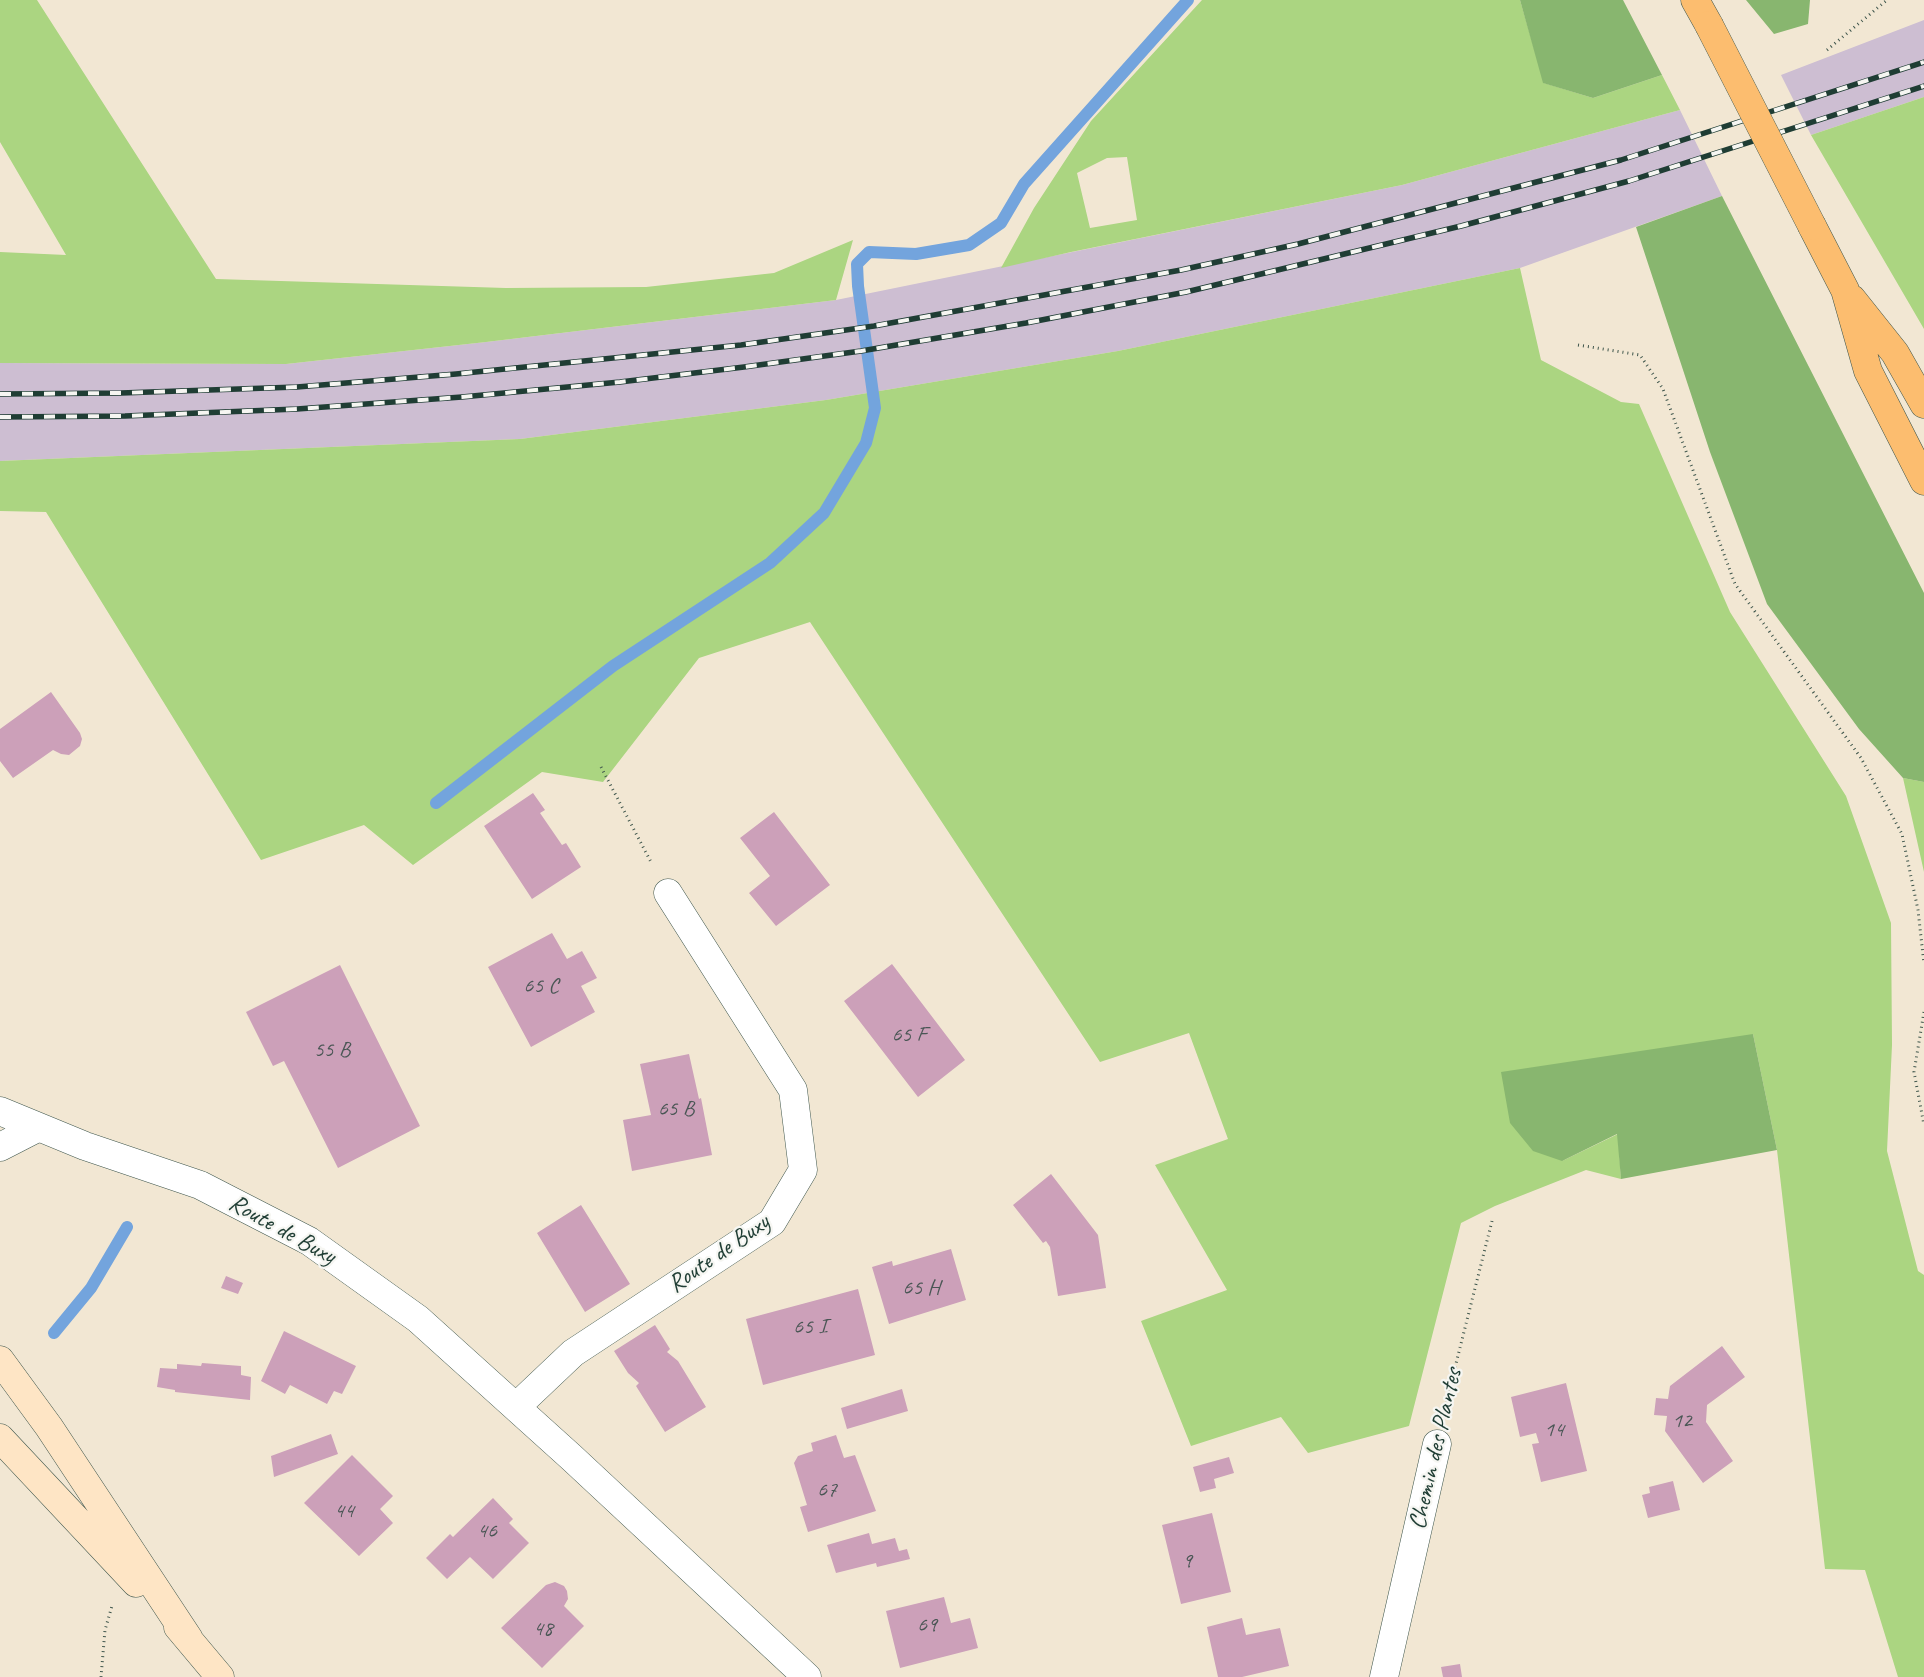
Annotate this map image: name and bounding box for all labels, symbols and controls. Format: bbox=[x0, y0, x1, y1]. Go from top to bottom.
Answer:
house number: 65 C bbox=[523, 973, 559, 999]
house number: 65 F bbox=[891, 1022, 927, 1048]
house number: 55 B bbox=[314, 1037, 350, 1063]
house number: 65 B bbox=[658, 1096, 694, 1122]
street label: Route de Buxy bbox=[223, 1188, 341, 1272]
street label: Route de Buxy bbox=[662, 1208, 776, 1300]
house number: 65 H bbox=[902, 1275, 940, 1301]
house number: 65 I bbox=[793, 1314, 827, 1340]
street label: Chemin des Plantes bbox=[1403, 1365, 1469, 1533]
house number: 12 bbox=[1672, 1408, 1692, 1434]
house number: 14 bbox=[1544, 1417, 1564, 1443]
house number: 67 bbox=[817, 1477, 837, 1503]
house number: 44 bbox=[334, 1498, 354, 1524]
house number: 46 bbox=[477, 1518, 497, 1544]
house number: 9 bbox=[1182, 1548, 1192, 1574]
house number: 69 bbox=[917, 1612, 937, 1638]
house number: 48 bbox=[533, 1616, 553, 1642]

